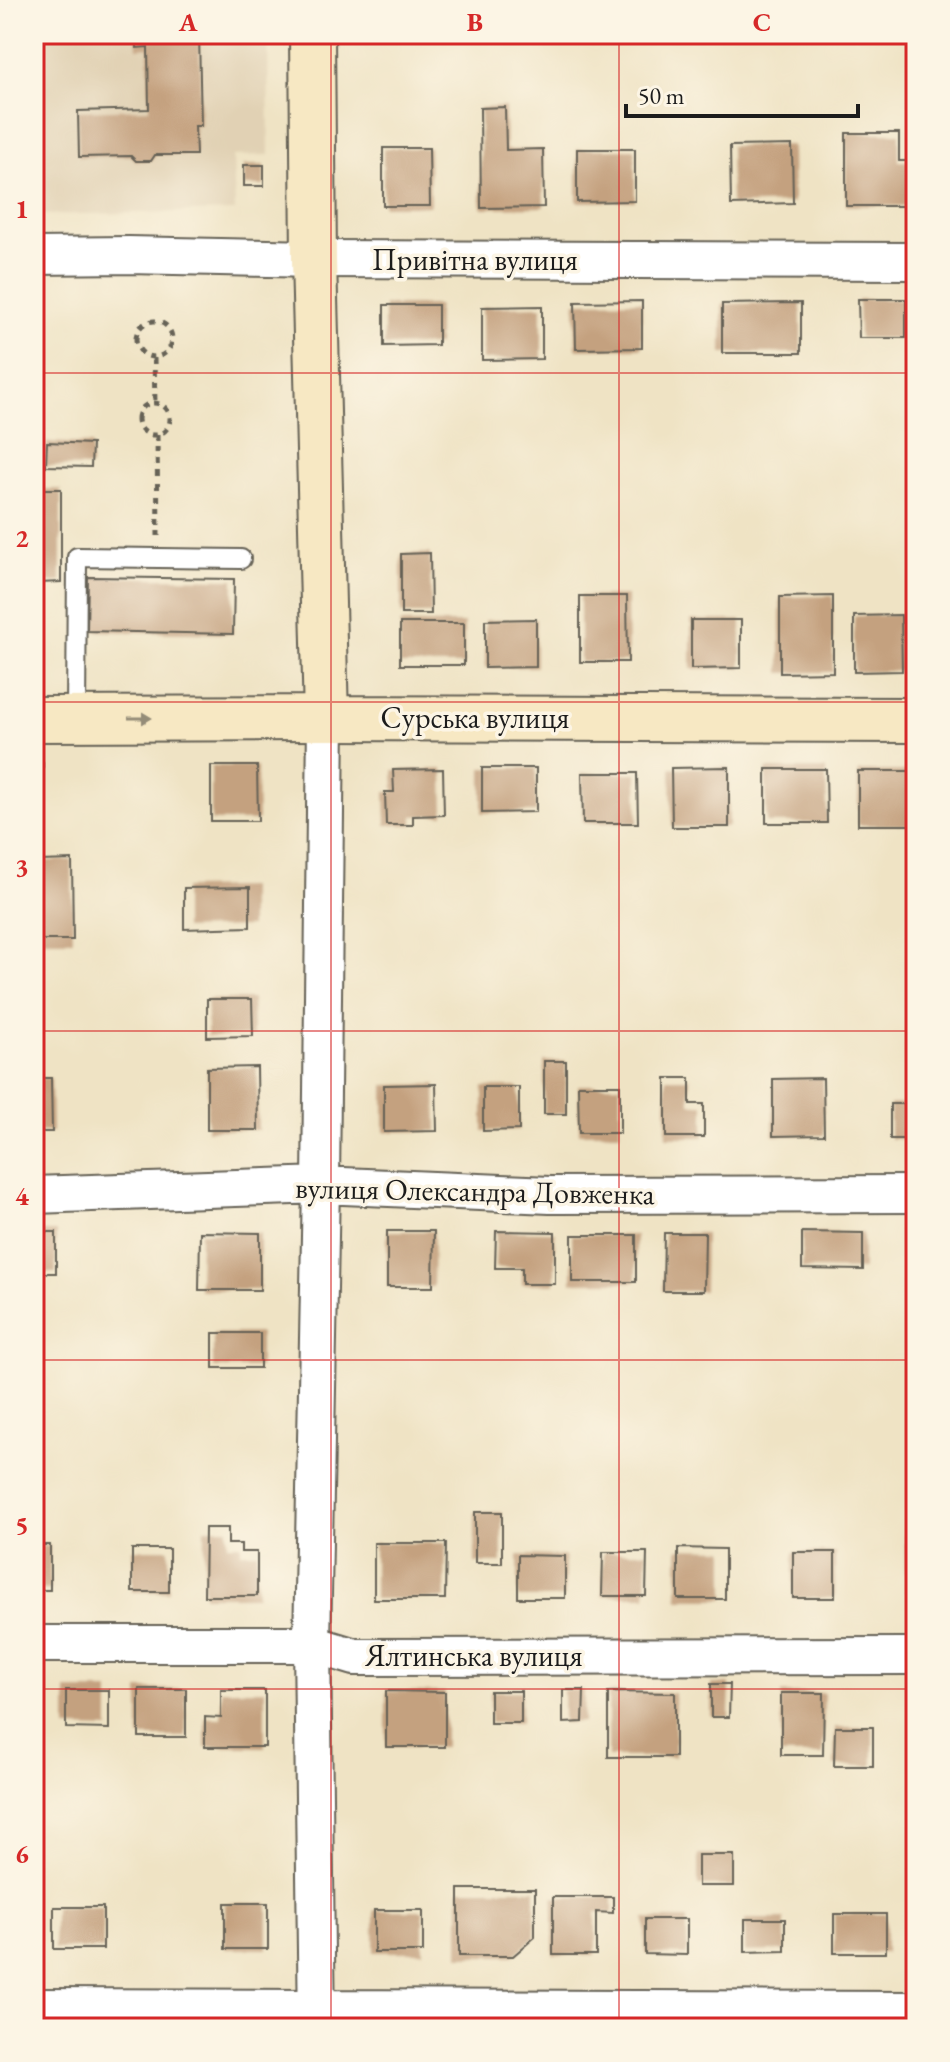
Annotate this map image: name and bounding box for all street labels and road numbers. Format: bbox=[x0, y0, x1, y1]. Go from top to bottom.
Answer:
street label: Привітна вулиця bbox=[372, 240, 578, 279]
street label: Сурська вулиця bbox=[380, 698, 570, 737]
street label: вулиця Олександра Довженка bbox=[295, 1168, 655, 1213]
street label: Ялтинська вулиця bbox=[364, 1636, 583, 1675]

